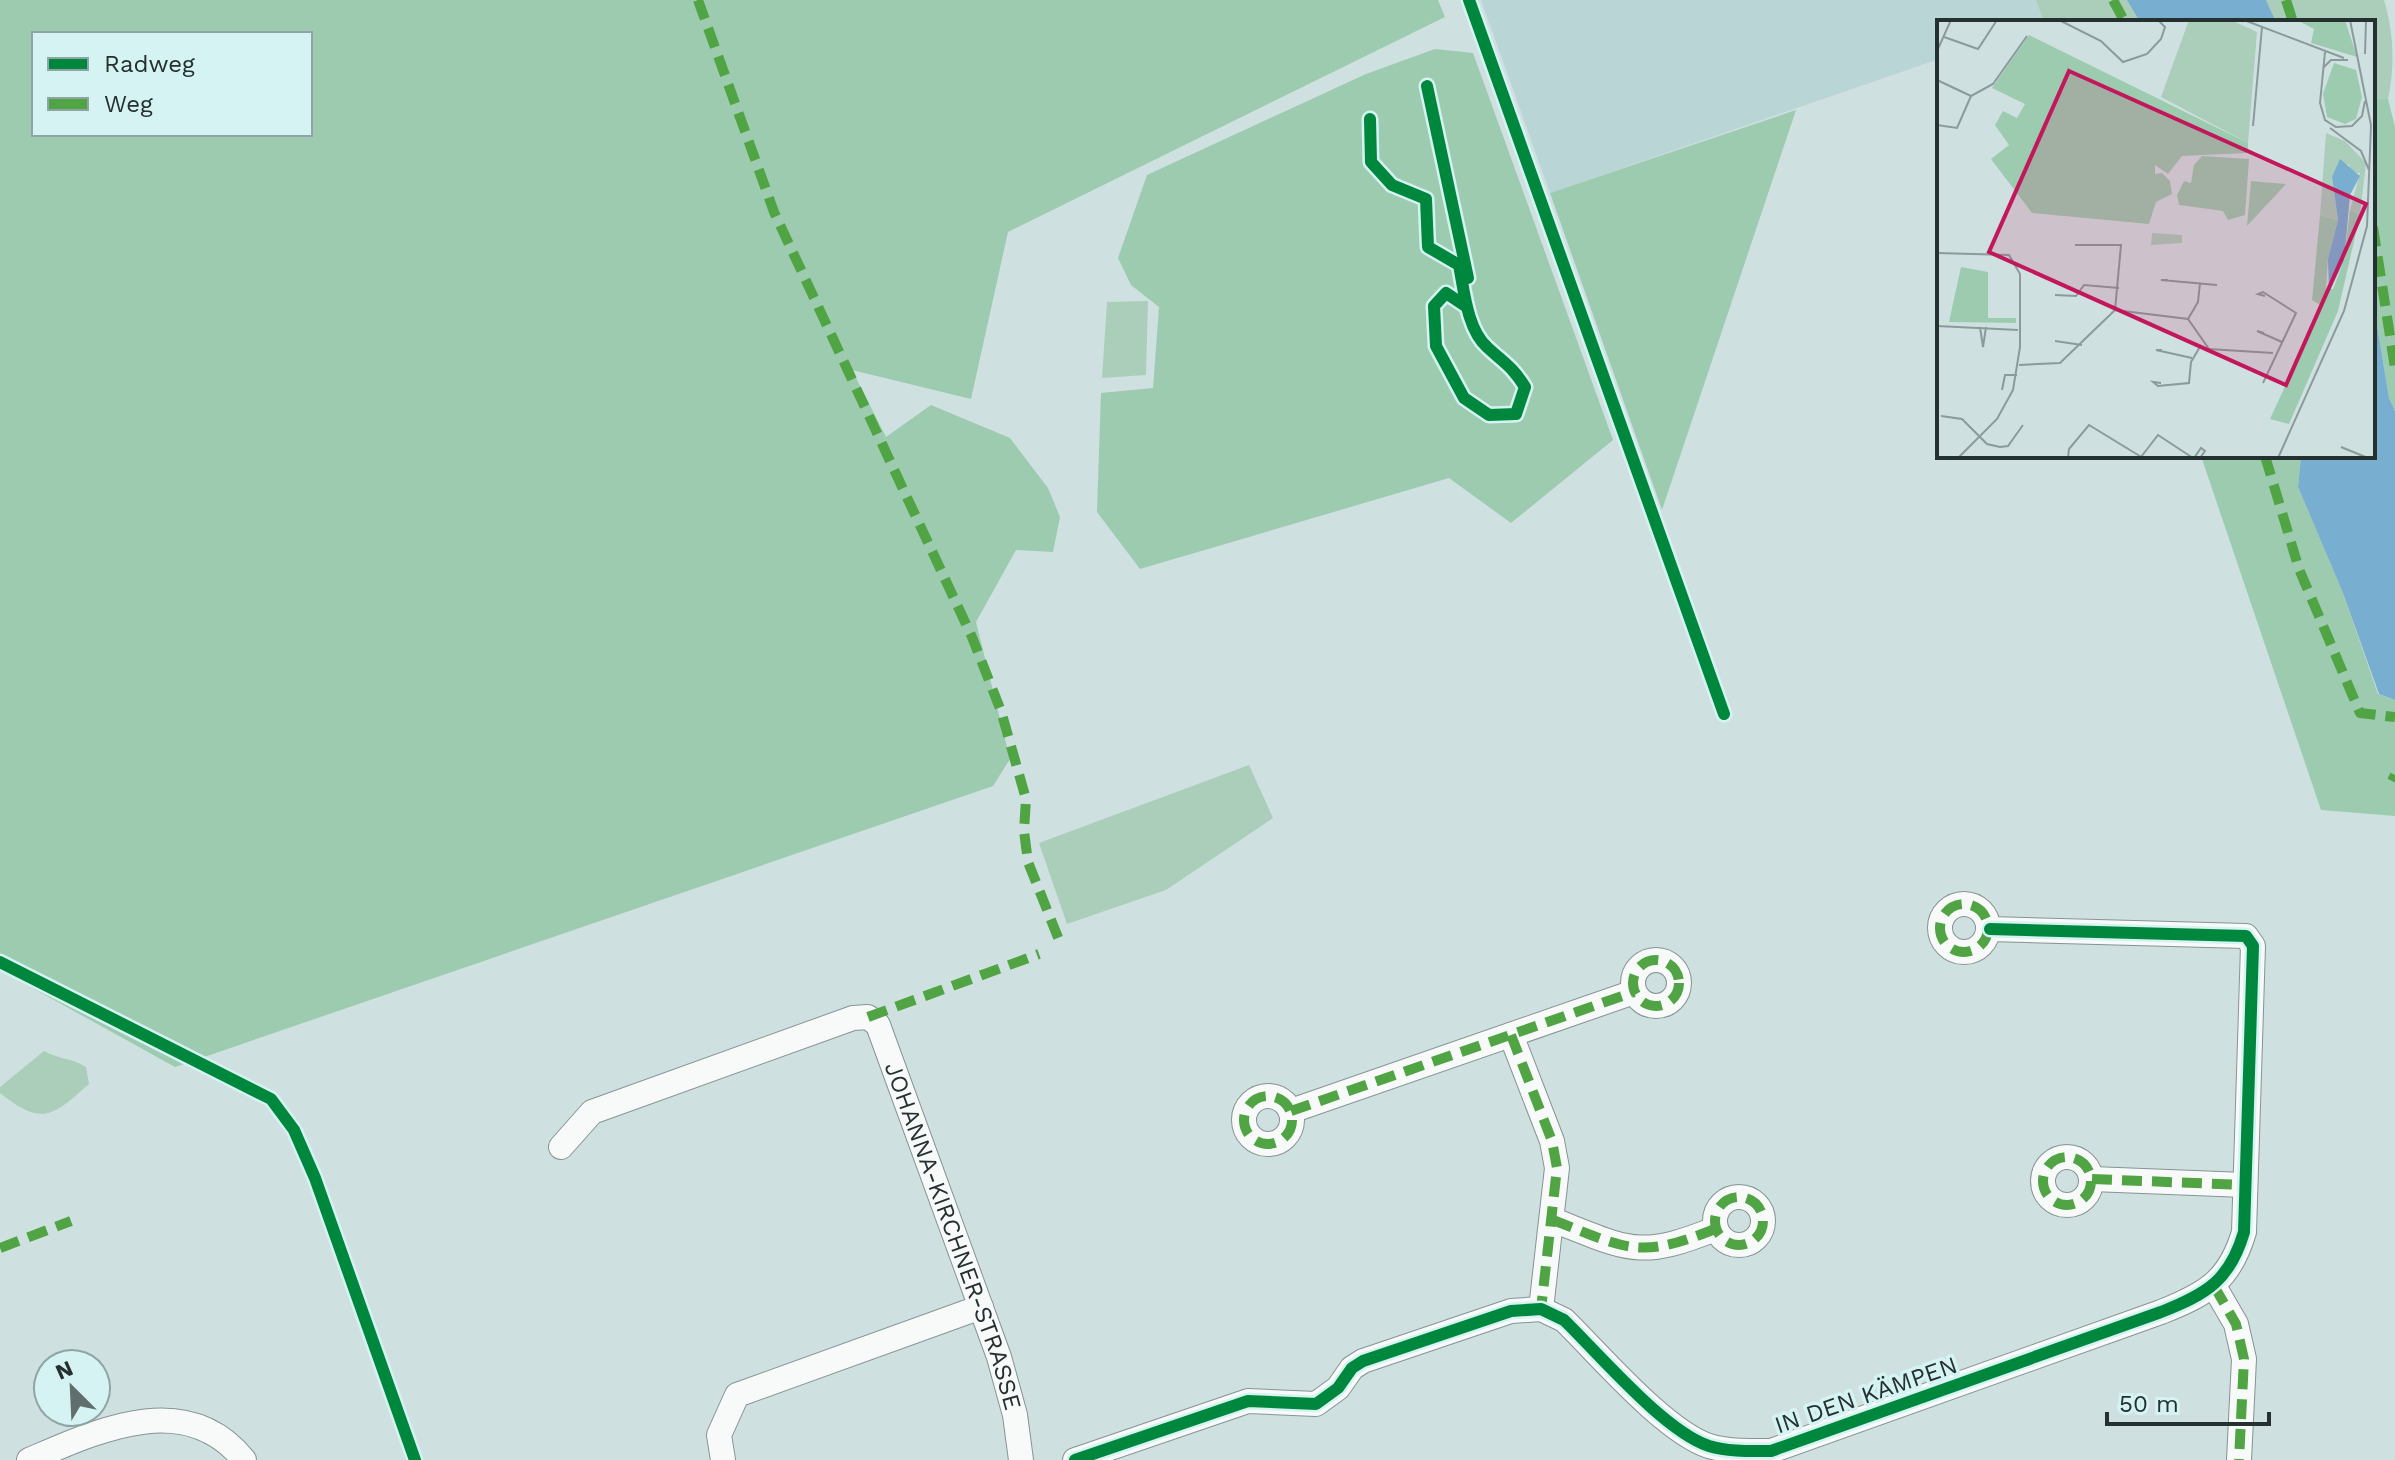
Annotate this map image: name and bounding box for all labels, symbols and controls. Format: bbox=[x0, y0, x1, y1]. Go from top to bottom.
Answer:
inset map bbox=[1937, 20, 2375, 458]
legend bbox=[32, 32, 312, 136]
text: Radweg bbox=[104, 50, 195, 78]
text: Weg bbox=[104, 90, 153, 118]
street label: JOHANNA-KIRCHNER-STRASSE bbox=[879, 1058, 1027, 1413]
north arrow bbox=[32, 1348, 112, 1428]
street label: IN DEN KÄMPEN bbox=[1771, 1351, 1961, 1439]
text: N bbox=[52, 1355, 77, 1385]
scale bar bbox=[2107, 1376, 2269, 1426]
text: 50 m bbox=[2119, 1390, 2179, 1418]

